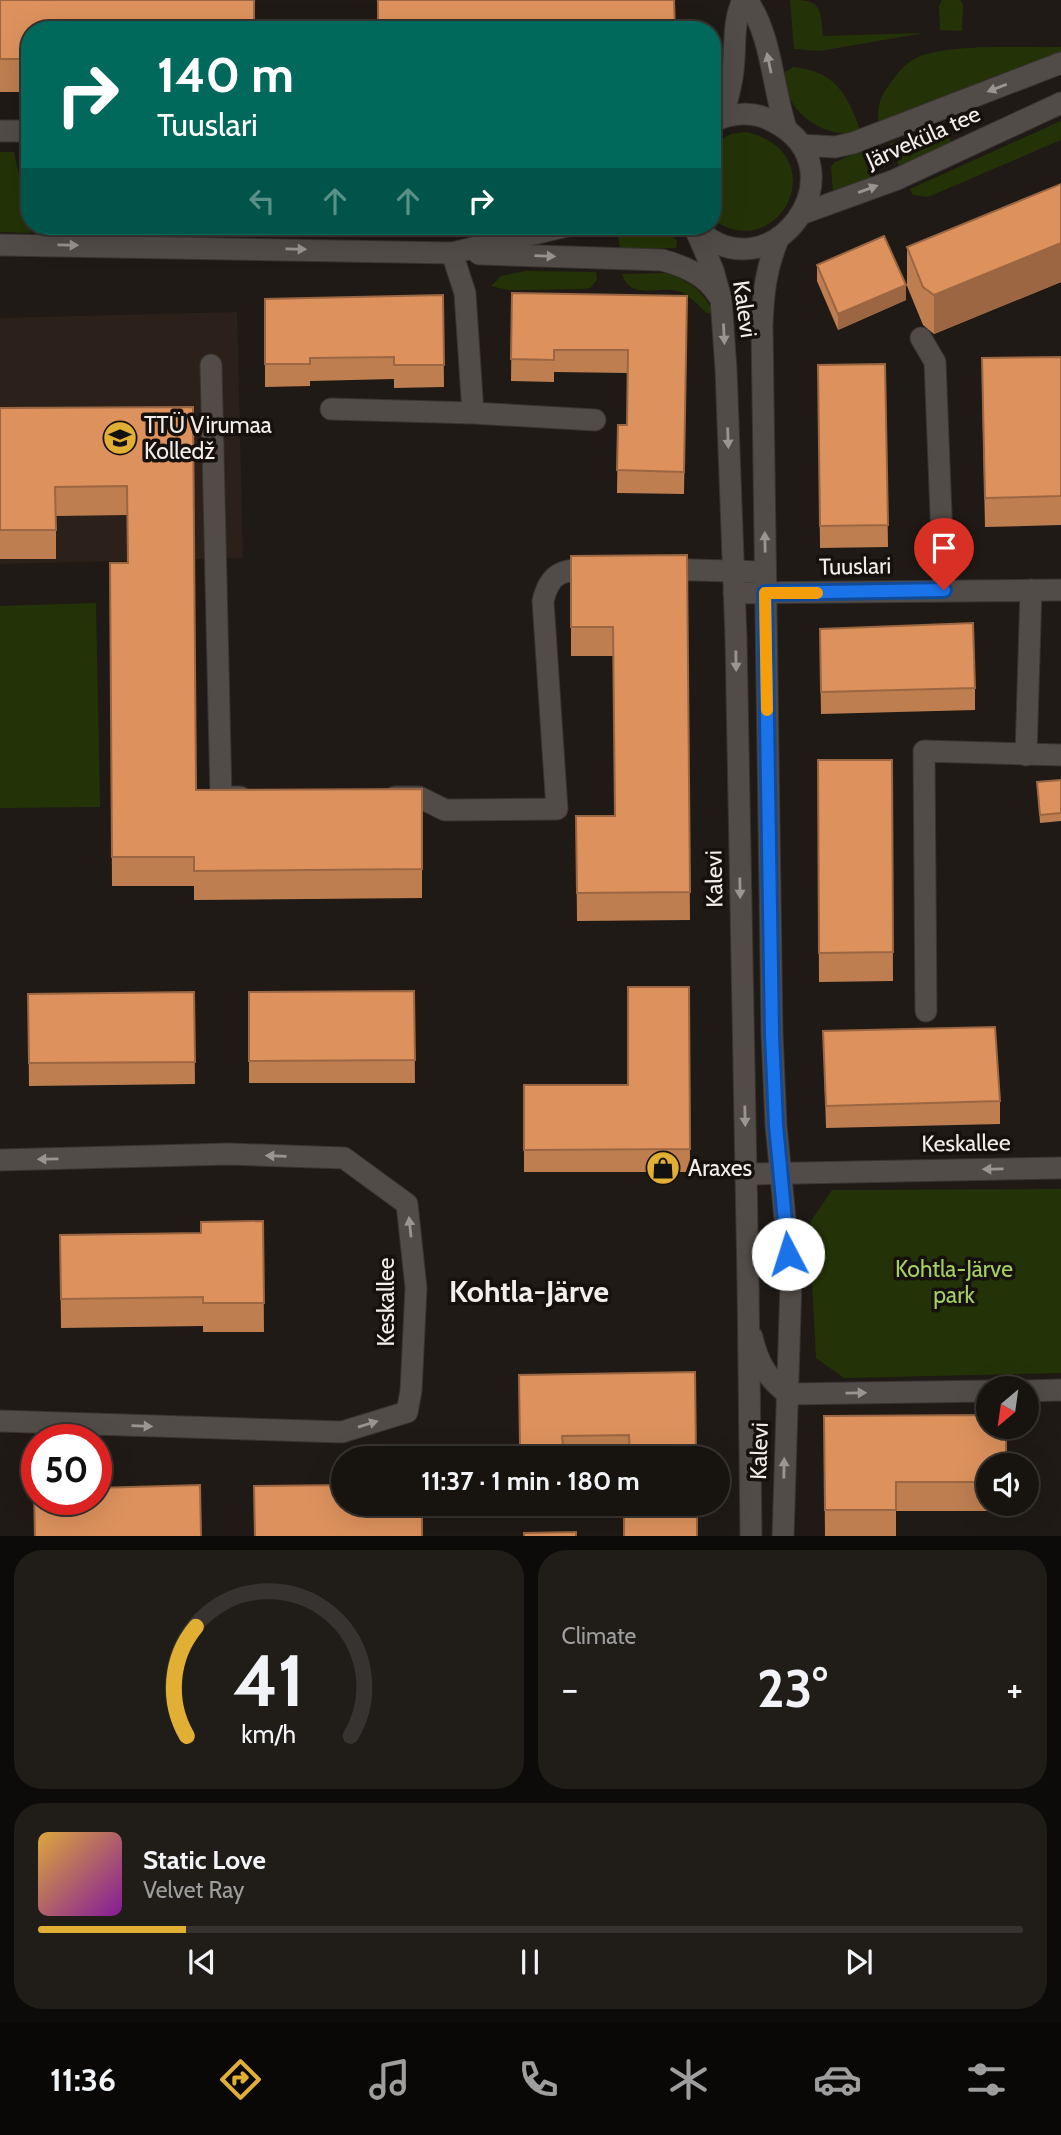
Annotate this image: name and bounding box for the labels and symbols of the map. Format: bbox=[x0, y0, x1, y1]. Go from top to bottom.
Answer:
one-way arrow bbox=[764, 52, 775, 74]
one-way arrow bbox=[987, 82, 1008, 93]
street label: Järveküla tee bbox=[861, 99, 985, 175]
one-way arrow bbox=[857, 183, 878, 194]
one-way arrow bbox=[57, 239, 79, 251]
one-way arrow bbox=[285, 243, 307, 254]
one-way arrow bbox=[534, 251, 556, 262]
street label: Kalevi bbox=[727, 279, 763, 339]
one-way arrow bbox=[719, 323, 730, 345]
place label: TTÜ Virumaa Kolledž bbox=[144, 411, 272, 465]
school or university icon: TTÜ Virumaa Kolledž bbox=[101, 419, 139, 457]
one-way arrow bbox=[723, 427, 734, 449]
pin bbox=[914, 518, 974, 590]
one-way arrow bbox=[759, 530, 771, 552]
street label: Tuuslari bbox=[819, 551, 891, 581]
one-way arrow bbox=[730, 650, 742, 672]
street label: Kalevi bbox=[700, 850, 728, 908]
one-way arrow bbox=[735, 878, 746, 900]
one-way arrow bbox=[739, 1105, 750, 1127]
street label: Keskallee bbox=[921, 1128, 1011, 1158]
shop icon: Araxes bbox=[644, 1149, 682, 1187]
one-way arrow bbox=[265, 1150, 287, 1161]
one-way arrow bbox=[37, 1153, 59, 1164]
place label: Araxes bbox=[688, 1154, 752, 1182]
one-way arrow bbox=[982, 1163, 1004, 1175]
one-way arrow bbox=[404, 1215, 415, 1237]
position arrow bbox=[751, 1217, 825, 1291]
park label: Kohtla-Järve park bbox=[895, 1255, 1013, 1309]
street label: Keskallee bbox=[372, 1257, 400, 1347]
district label: Kohtla-Järve bbox=[449, 1273, 609, 1310]
north arrow bbox=[976, 1376, 1040, 1438]
one-way arrow bbox=[846, 1387, 868, 1399]
one-way arrow bbox=[358, 1418, 379, 1428]
one-way arrow bbox=[131, 1420, 153, 1431]
street label: Kalevi bbox=[744, 1422, 774, 1480]
speed limit sign: 50 bbox=[21, 1424, 112, 1515]
one-way arrow bbox=[778, 1457, 790, 1479]

